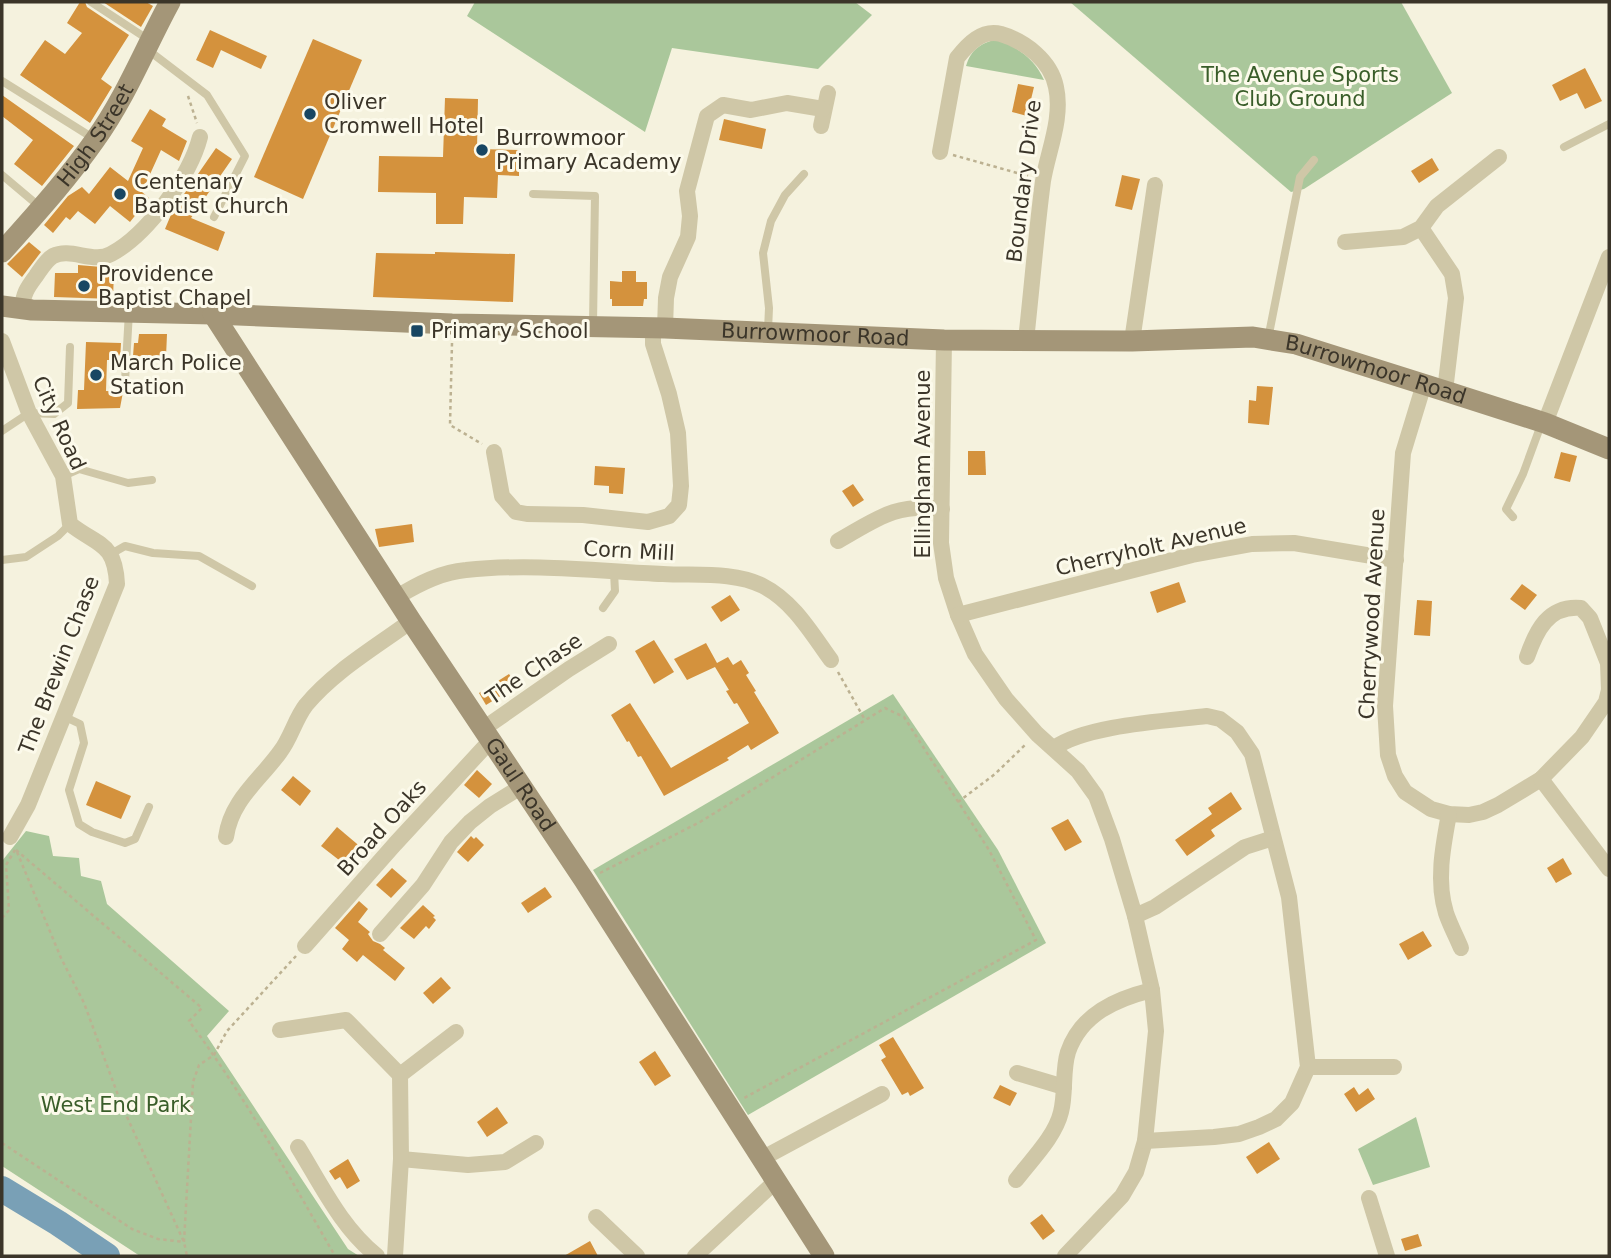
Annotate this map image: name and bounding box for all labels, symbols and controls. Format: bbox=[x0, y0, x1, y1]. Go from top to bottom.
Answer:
park label: The Avenue Sports Club Ground bbox=[1200, 63, 1399, 111]
street label: High Street bbox=[52, 80, 139, 191]
place label: Oliver Cromwell Hotel bbox=[324, 90, 484, 138]
street label: Boundary Drive bbox=[1002, 98, 1046, 264]
marker: Oliver Cromwell Hotel bbox=[302, 106, 318, 122]
place label: Burrowmoor Primary Academy bbox=[496, 126, 681, 174]
marker: Burrowmoor Primary Academy bbox=[474, 142, 490, 158]
place label: Centenary Baptist Church bbox=[134, 170, 289, 218]
marker: Centenary Baptist Church bbox=[112, 186, 128, 202]
place label: Providence Baptist Chapel bbox=[98, 262, 251, 310]
marker: Providence Baptist Chapel bbox=[76, 278, 92, 294]
street label: Burrowmoor Road bbox=[721, 318, 910, 351]
place label: Primary School bbox=[431, 319, 589, 343]
marker: Primary School bbox=[409, 323, 425, 339]
street label: Burrowmoor Road bbox=[1284, 330, 1469, 409]
place label: March Police Station bbox=[110, 351, 242, 399]
marker: March Police Station bbox=[88, 367, 104, 383]
street label: Ellingham Avenue bbox=[911, 370, 935, 558]
street label: City Road bbox=[28, 372, 90, 474]
street label: Cherrywood Avenue bbox=[1354, 508, 1390, 720]
street label: Cherryholt Avenue bbox=[1053, 513, 1249, 581]
street label: Corn Mill bbox=[583, 537, 675, 565]
street label: The Brewin Chase bbox=[14, 573, 104, 758]
street label: The Chase bbox=[481, 628, 586, 710]
street label: Gaul Road bbox=[480, 733, 560, 836]
street label: Broad Oaks bbox=[333, 775, 431, 881]
park label: West End Park bbox=[41, 1093, 192, 1117]

